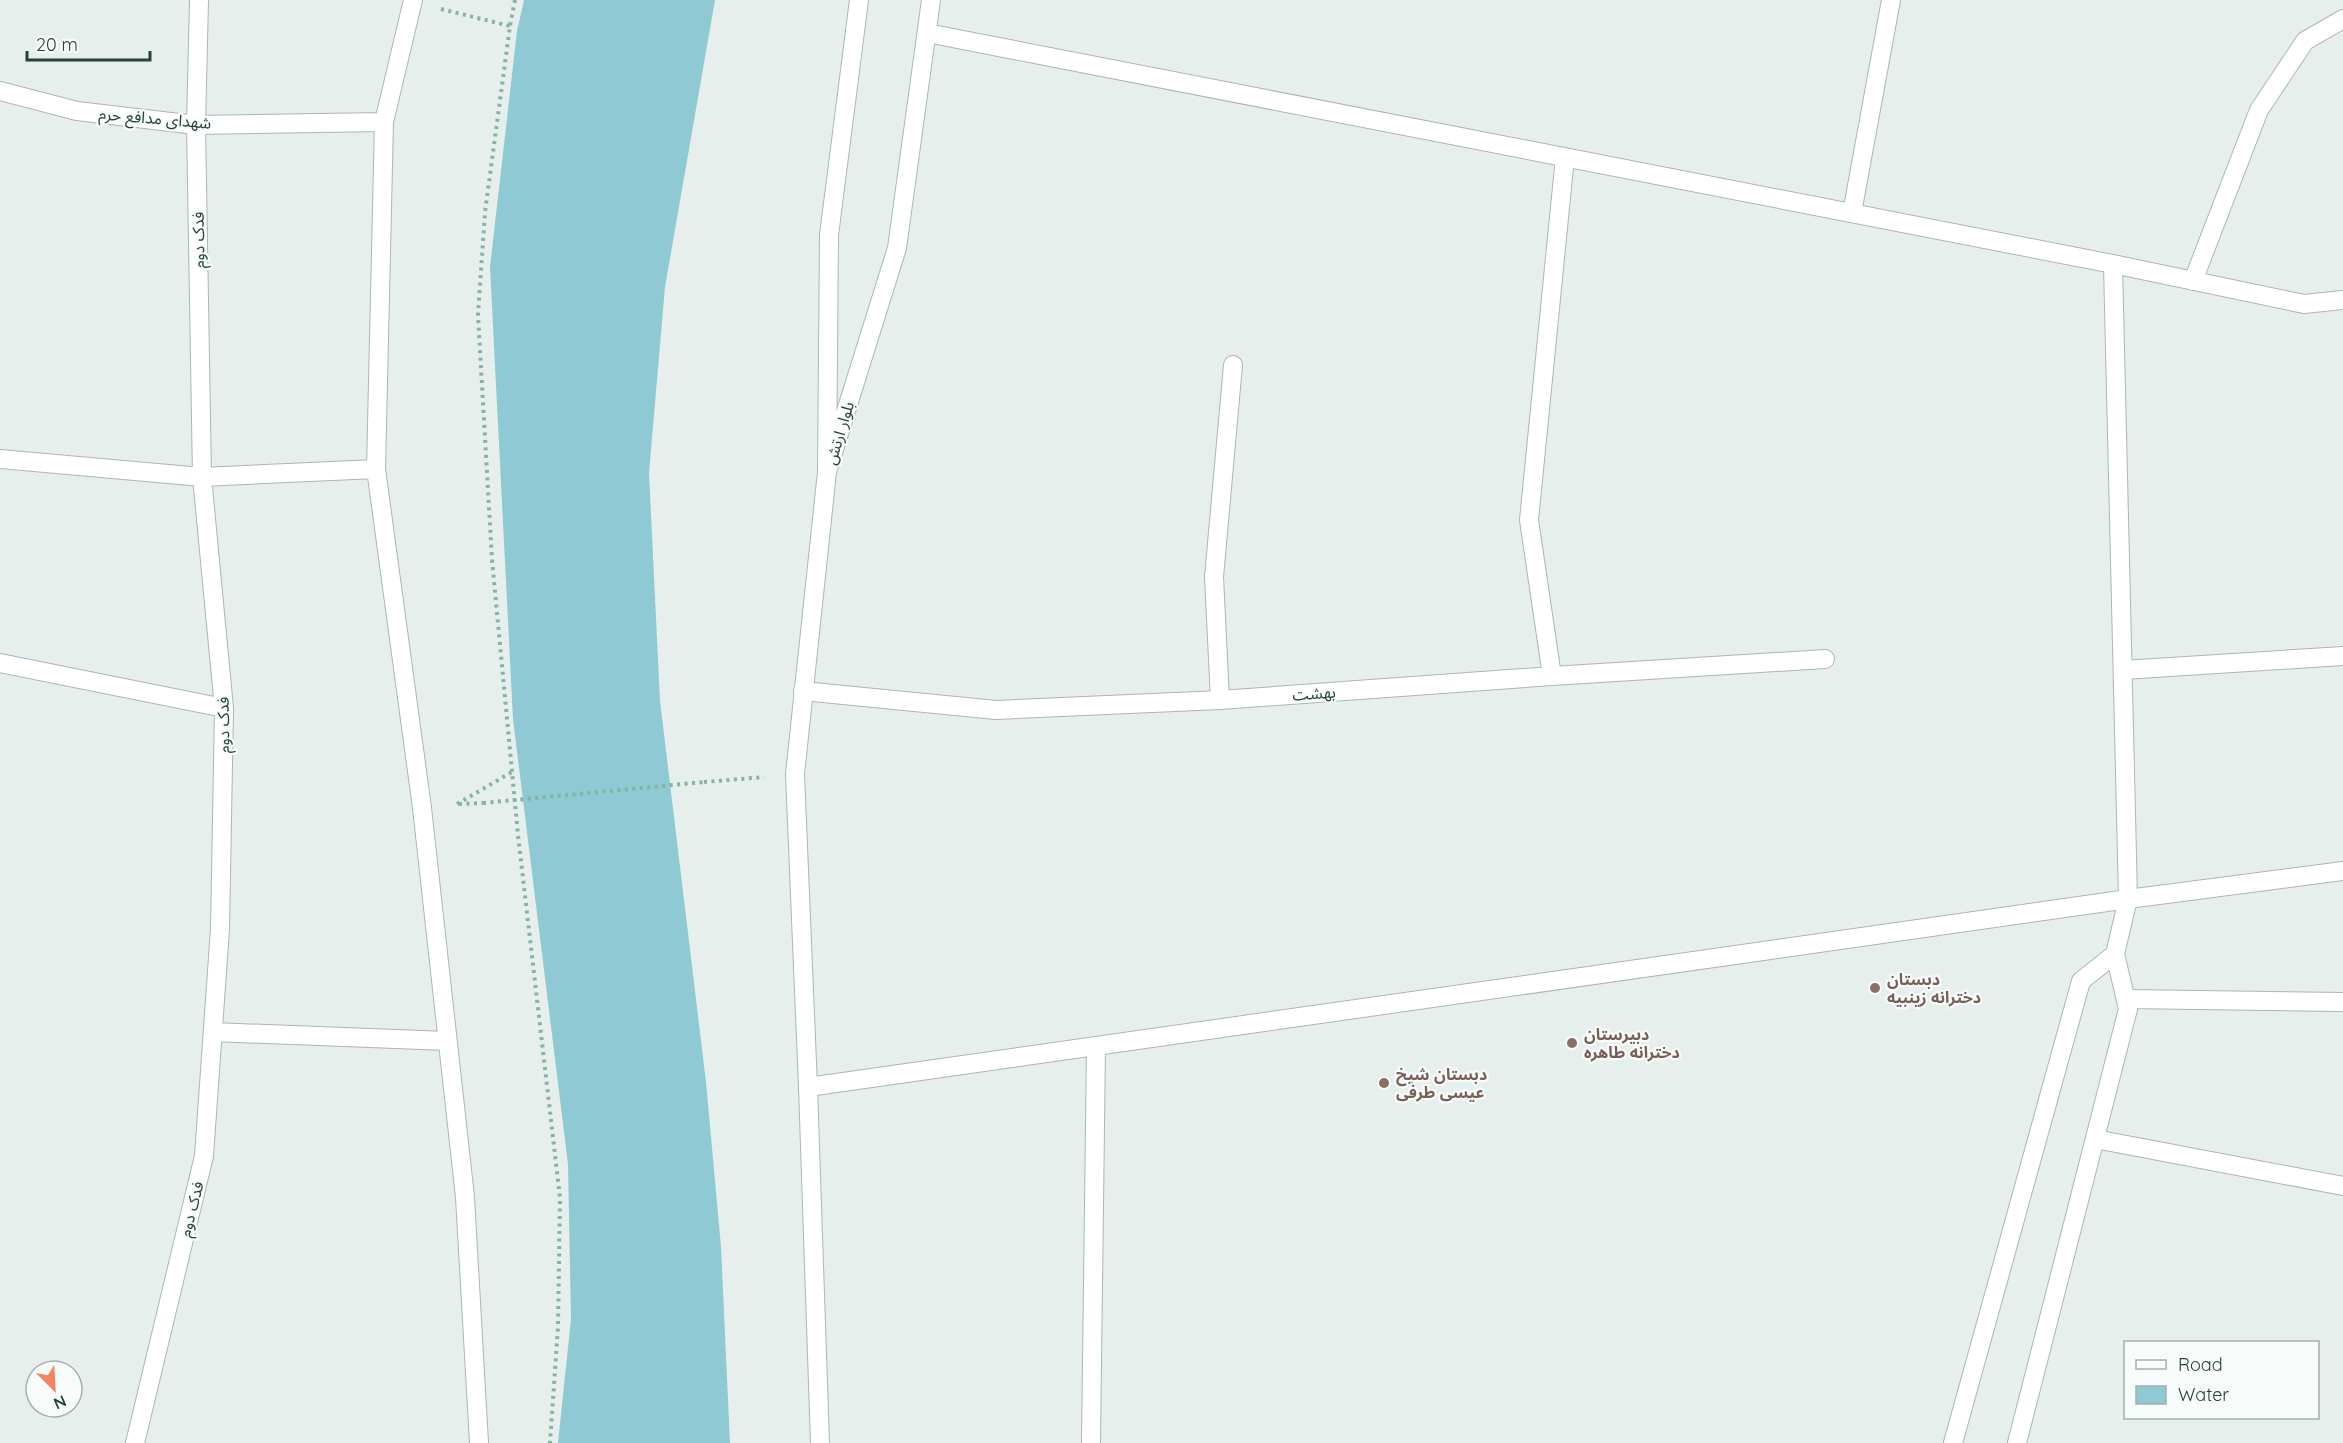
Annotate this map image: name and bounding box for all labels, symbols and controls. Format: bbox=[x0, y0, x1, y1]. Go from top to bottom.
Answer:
scale bar bbox=[27, 24, 150, 62]
text: 20 m bbox=[36, 33, 78, 56]
street label: شهدای مدافع حرم bbox=[98, 103, 212, 136]
street label: فدک دوم bbox=[188, 211, 211, 268]
street label: بلوار ارتش bbox=[820, 399, 858, 467]
street label: بهشت bbox=[1292, 682, 1336, 704]
street label: فدک دوم bbox=[213, 696, 236, 753]
place label: دبستان دخترانه زینبیه bbox=[1887, 969, 1981, 1007]
marker: دبستان دخترانه زینبیه bbox=[1868, 981, 1882, 995]
place label: دبیرستان دخترانه طاهره bbox=[1584, 1024, 1680, 1062]
marker: دبیرستان دخترانه طاهره bbox=[1565, 1036, 1579, 1050]
place label: دبستان شیخ عیسی طرفی bbox=[1396, 1064, 1487, 1102]
marker: دبستان شیخ عیسی طرفی bbox=[1377, 1076, 1391, 1090]
street label: فدک دوم bbox=[174, 1179, 210, 1240]
legend bbox=[2124, 1341, 2319, 1419]
text: Road bbox=[2178, 1353, 2223, 1376]
north arrow bbox=[24, 1359, 84, 1419]
text: Water bbox=[2178, 1383, 2229, 1406]
text: N bbox=[51, 1391, 70, 1414]

